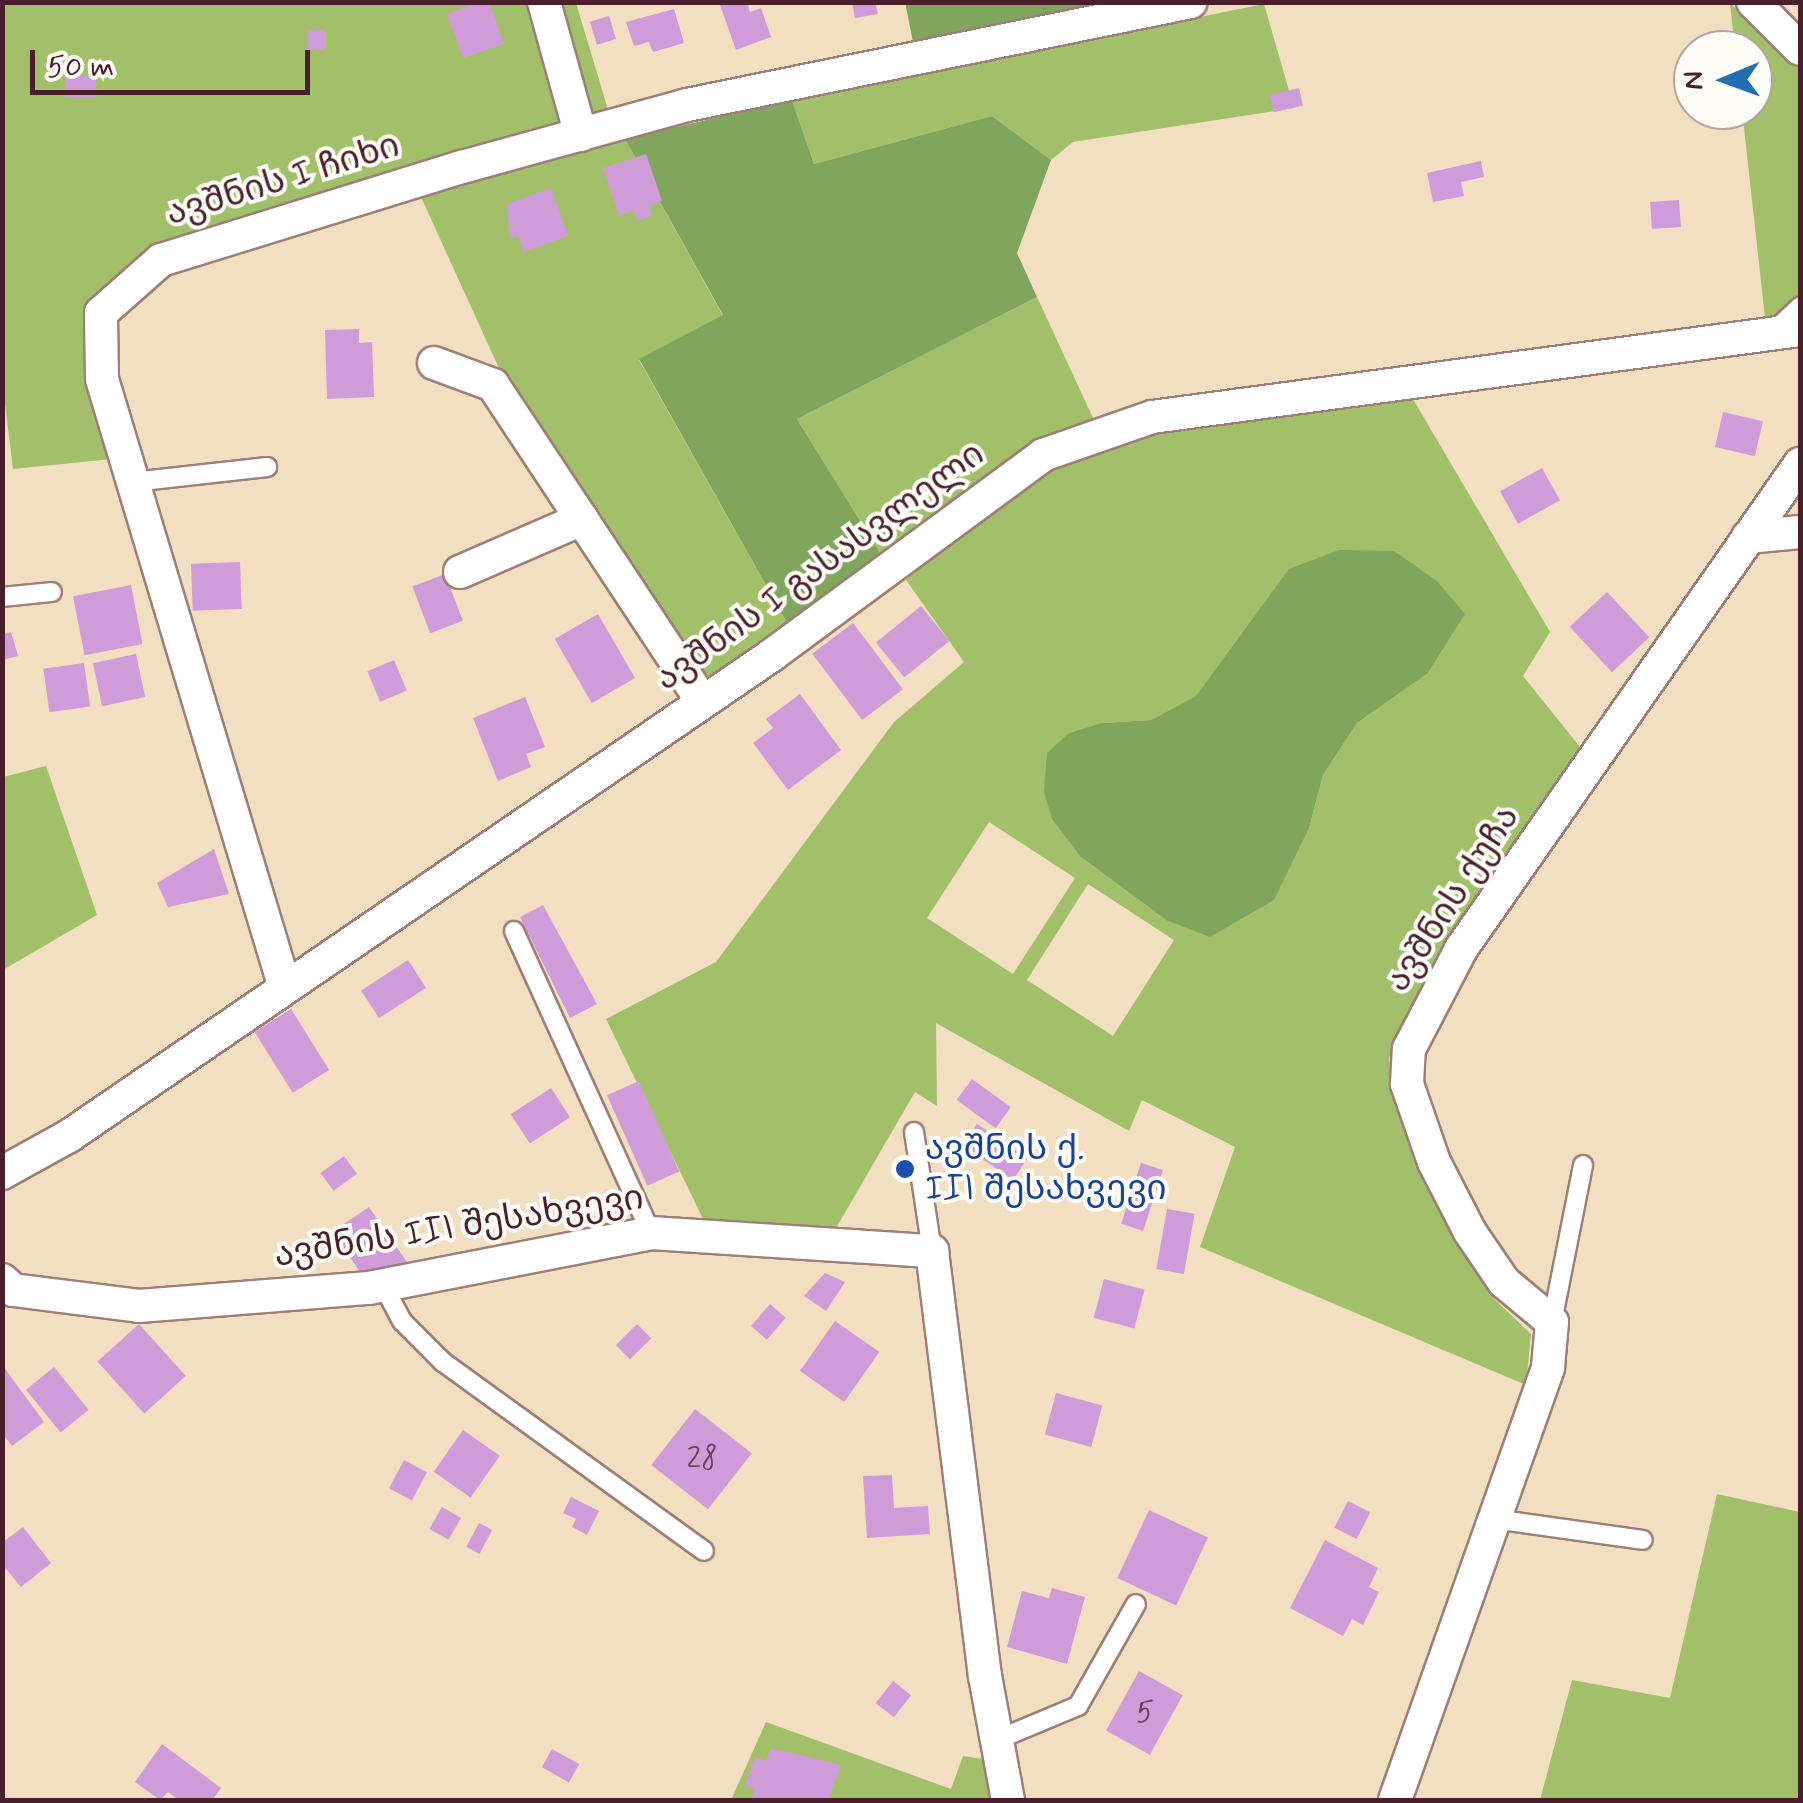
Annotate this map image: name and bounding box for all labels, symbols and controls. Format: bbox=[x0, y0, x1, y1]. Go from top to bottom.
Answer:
scale bar bbox=[35, 30, 315, 92]
north arrow bbox=[1673, 30, 1773, 130]
text: 50 m bbox=[47, 48, 114, 87]
text: N bbox=[1676, 71, 1713, 90]
street label: ავშნის I ჩიხი bbox=[161, 125, 405, 235]
street label: ავშნის I გასასვლელი bbox=[647, 434, 993, 700]
street label: ავშნის ქუჩა bbox=[1377, 798, 1529, 1000]
place label: ავშნის ქ. III შესახვევი bbox=[925, 1128, 1167, 1210]
marker: ავშნის ქ. III შესახვევი bbox=[894, 1158, 916, 1180]
street label: ავშნის III შესახვევი bbox=[271, 1177, 647, 1277]
house number: 28 bbox=[686, 1441, 718, 1477]
house number: 5 bbox=[1136, 1695, 1154, 1731]

